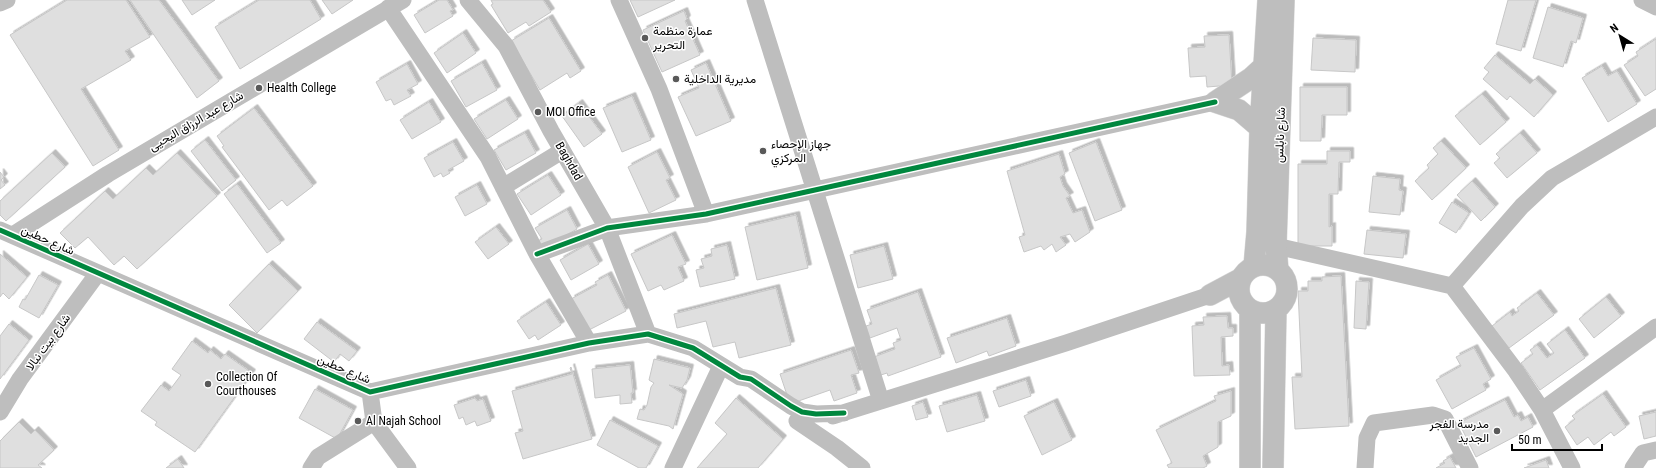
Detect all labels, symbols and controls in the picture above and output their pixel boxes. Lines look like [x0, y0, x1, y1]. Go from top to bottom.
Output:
north arrow [1600, 16, 1640, 56]
text: N [1608, 21, 1621, 36]
place label: عمارة منظمة التحرير [652, 24, 712, 53]
marker: عمارة منظمة التحرير [640, 33, 650, 43]
place label: مديرية الداخلية [684, 72, 756, 87]
marker: مديرية الداخلية [671, 74, 681, 84]
place label: Health College [267, 81, 337, 95]
marker: Health College [254, 83, 264, 93]
street label: شارع عبد الرزاق اليحيى [146, 88, 247, 156]
place label: MOI Office [546, 105, 596, 119]
marker: MOI Office [533, 107, 543, 117]
street label: شارع نابلس [1272, 107, 1290, 163]
place label: جهاز الإحصاء المركزي [771, 137, 831, 168]
street label: Baghdad [553, 139, 586, 183]
marker: جهاز الإحصاء المركزي [758, 146, 768, 156]
street label: شارع حطين [19, 222, 77, 260]
street label: شارع بيت نبالا [23, 311, 75, 374]
street label: شارع حطين [315, 352, 373, 388]
place label: Collection Of Courthouses [216, 370, 278, 398]
marker: Collection Of Courthouses [203, 379, 213, 389]
place label: Al Najah School [366, 414, 441, 428]
marker: Al Najah School [353, 416, 363, 426]
place label: مدرسة الفجر الجديد [1429, 417, 1489, 445]
marker: مدرسة الفجر الجديد [1492, 426, 1502, 436]
scale bar [1512, 426, 1602, 452]
text: 50 m [1518, 433, 1542, 447]

